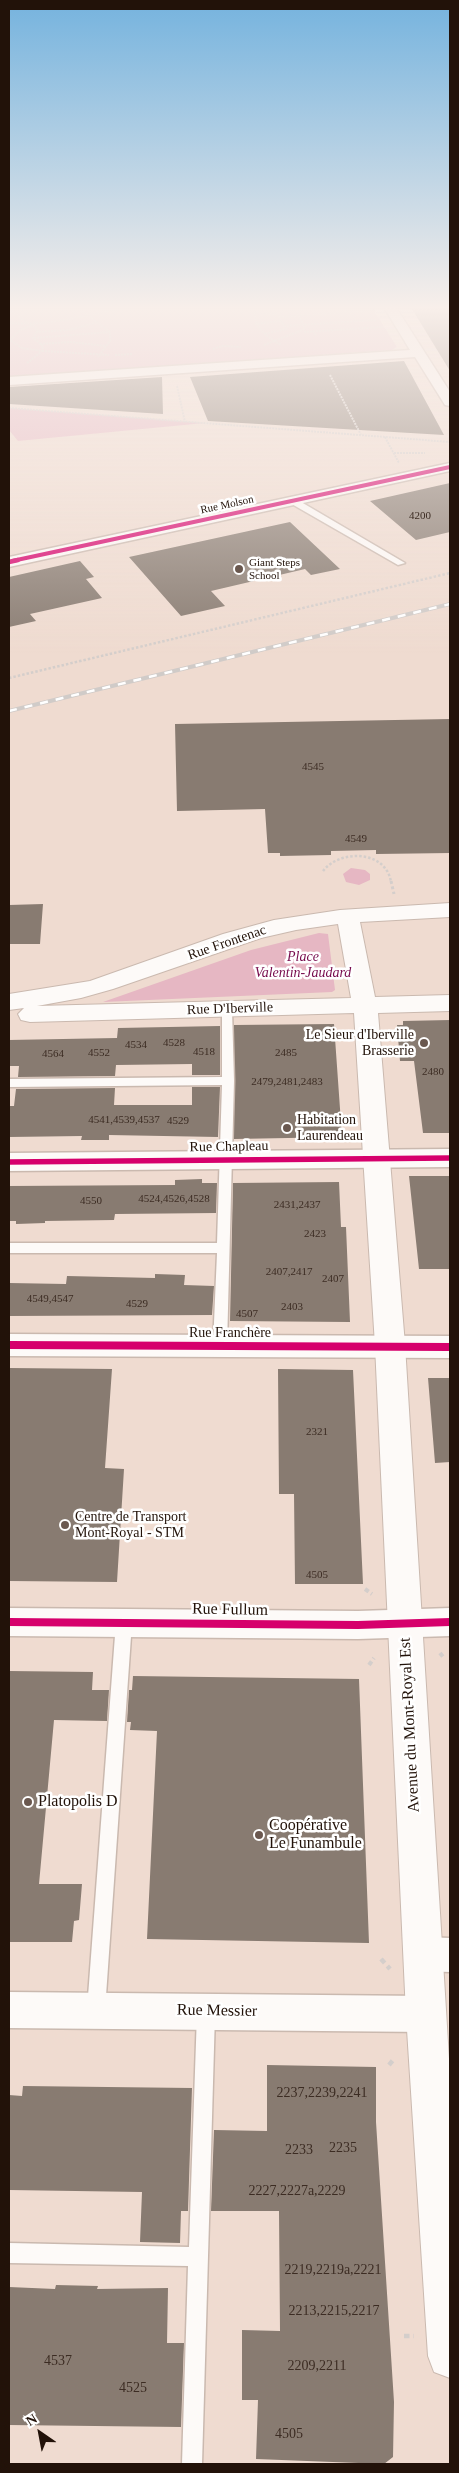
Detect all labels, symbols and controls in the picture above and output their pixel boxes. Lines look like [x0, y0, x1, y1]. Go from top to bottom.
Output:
street label: Rue Molson [199, 493, 255, 517]
house number: 4200 [409, 509, 431, 523]
place label: Giant Steps School [249, 556, 300, 582]
marker: Giant Steps School [233, 563, 245, 575]
house number: 4545 [302, 760, 324, 774]
house number: 4549 [345, 832, 367, 846]
street label: Rue Frontenac [185, 922, 269, 964]
park label: Place Valentin-Jaudard [255, 949, 351, 982]
street label: Rue D'Iberville [187, 999, 273, 1019]
place label: Le Sieur d'Iberville Brasserie [306, 1027, 414, 1060]
house number: 4528 [163, 1036, 185, 1050]
marker: Le Sieur d'Iberville Brasserie [418, 1037, 430, 1049]
house number: 4534 [125, 1038, 147, 1052]
house number: 4518 [193, 1045, 215, 1059]
house number: 4552 [88, 1046, 110, 1060]
house number: 2485 [275, 1046, 297, 1060]
house number: 4564 [42, 1047, 64, 1061]
house number: 2480 [422, 1065, 444, 1079]
house number: 2479,2481,2483 [251, 1075, 323, 1089]
place label: Habitation Laurendeau [297, 1112, 363, 1144]
house number: 4541,4539,4537 [88, 1113, 160, 1127]
house number: 4529 [167, 1114, 189, 1128]
marker: Habitation Laurendeau [281, 1122, 293, 1134]
street label: Rue Chapleau [189, 1138, 269, 1156]
house number: 4524,4526,4528 [138, 1192, 210, 1206]
house number: 4550 [80, 1194, 102, 1208]
house number: 2431,2437 [274, 1198, 320, 1212]
house number: 2423 [304, 1227, 326, 1241]
house number: 2407,2417 [266, 1265, 312, 1279]
house number: 2407 [322, 1272, 344, 1286]
house number: 4549,4547 [27, 1292, 73, 1306]
house number: 4529 [126, 1297, 148, 1311]
house number: 2403 [281, 1300, 303, 1314]
house number: 4507 [236, 1307, 258, 1321]
street label: Rue Franchère [189, 1325, 271, 1341]
house number: 2321 [306, 1425, 328, 1439]
place label: Centre de Transport Mont-Royal - STM [75, 1509, 186, 1541]
marker: Centre de Transport Mont-Royal - STM [59, 1519, 71, 1531]
house number: 4505 [306, 1568, 328, 1582]
street label: Rue Fullum [192, 1600, 268, 1620]
street label: Avenue du Mont-Royal Est [396, 1637, 424, 1813]
place label: Platopolis D [38, 1792, 118, 1812]
marker: Platopolis D [22, 1796, 34, 1808]
place label: Coopérative Le Funambule [269, 1816, 362, 1854]
marker: Coopérative Le Funambule [253, 1829, 265, 1841]
street label: Rue Messier [177, 2001, 257, 2021]
house number: 2237,2239,2241 [276, 2085, 368, 2101]
house number: 2235 [329, 2140, 357, 2156]
house number: 2233 [285, 2142, 313, 2158]
house number: 2227,2227a,2229 [248, 2183, 346, 2199]
house number: 2219,2219a,2221 [284, 2262, 382, 2278]
house number: 2213,2215,2217 [288, 2303, 379, 2319]
house number: 4537 [44, 2353, 72, 2369]
house number: 2209,2211 [288, 2358, 346, 2374]
house number: 4525 [119, 2380, 147, 2396]
north arrow [15, 2408, 65, 2458]
text: N [23, 2411, 40, 2429]
house number: 4505 [275, 2426, 303, 2442]

